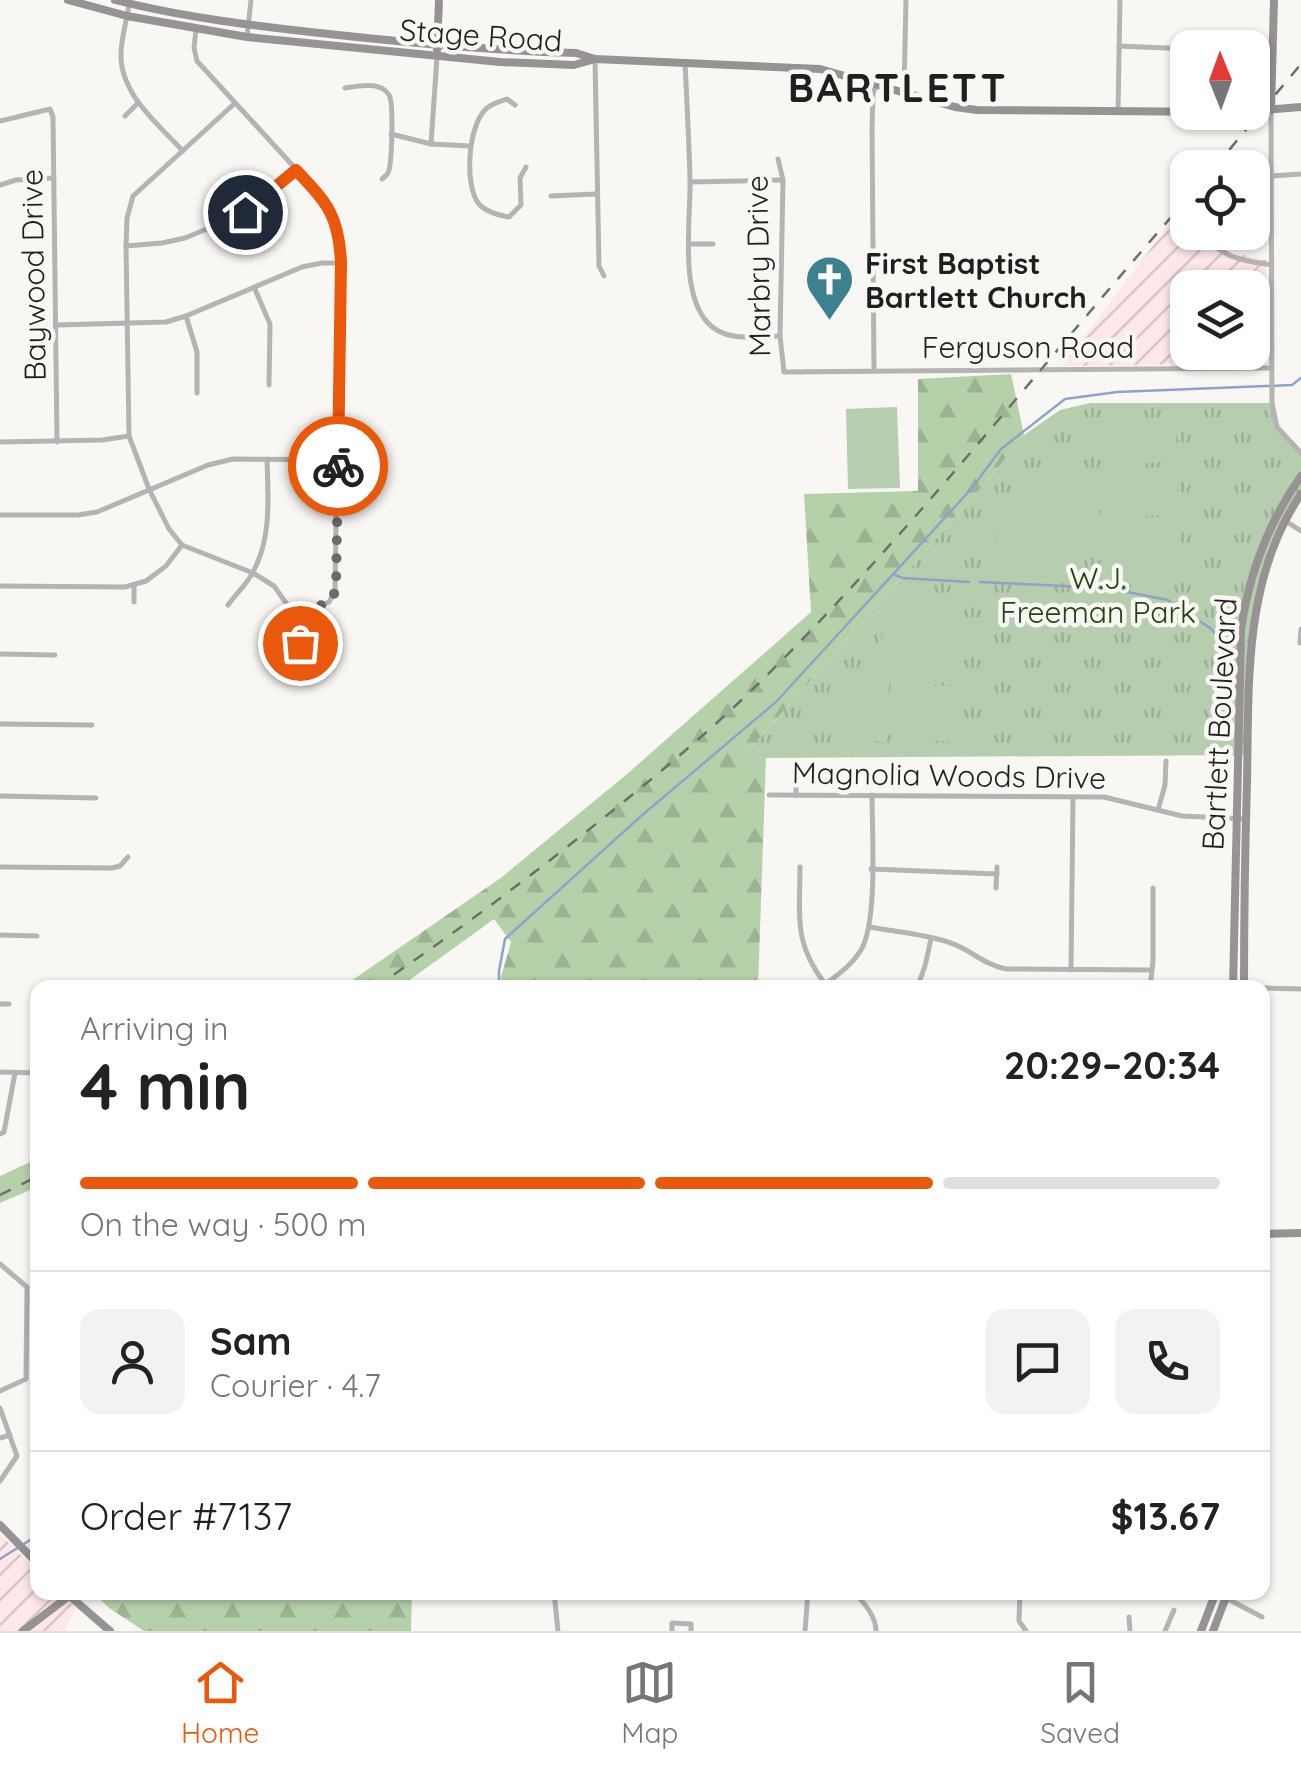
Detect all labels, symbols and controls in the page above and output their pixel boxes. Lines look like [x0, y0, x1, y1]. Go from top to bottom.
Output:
street label: Stage Road [398, 10, 564, 60]
north arrow [1170, 30, 1270, 130]
map controls [1170, 30, 1270, 370]
district label: BARTLETT [788, 62, 1008, 112]
button: locate [1170, 150, 1270, 250]
street label: Baywood Drive [12, 169, 54, 381]
pin [203, 170, 288, 255]
street label: Marbry Drive [737, 175, 779, 357]
icon: home [218, 185, 273, 240]
place label: First Baptist Bartlett Church [865, 244, 1087, 316]
church icon: First Baptist Bartlett Church [804, 254, 856, 322]
button: layers [1170, 270, 1270, 370]
street label: Ferguson Road [922, 328, 1134, 366]
courier [288, 416, 388, 516]
icon: bike [311, 439, 366, 494]
park label: W.J. Freeman Park [1000, 559, 1196, 631]
street label: Bartlett Boulevard [1193, 597, 1245, 851]
pin [258, 601, 343, 686]
icon: bag [273, 616, 328, 671]
street label: Magnolia Woods Drive [792, 753, 1106, 797]
text: Arriving in [80, 1008, 229, 1048]
text: 20:29–20:34 [1004, 1041, 1220, 1089]
text: 4 min [80, 1045, 250, 1126]
text: On the way · 500 m [80, 1204, 367, 1244]
button: person [80, 1309, 185, 1414]
button: chat [985, 1309, 1090, 1414]
button: phone [1115, 1309, 1220, 1414]
text: Sam [210, 1317, 292, 1365]
text: Courier · 4.7 [210, 1365, 381, 1405]
text: Order #7137 [80, 1492, 292, 1540]
text: $13.67 [1111, 1492, 1220, 1540]
tab: Home [181, 1655, 259, 1750]
tab: Map [621, 1655, 678, 1750]
tab: Saved [1040, 1655, 1120, 1750]

